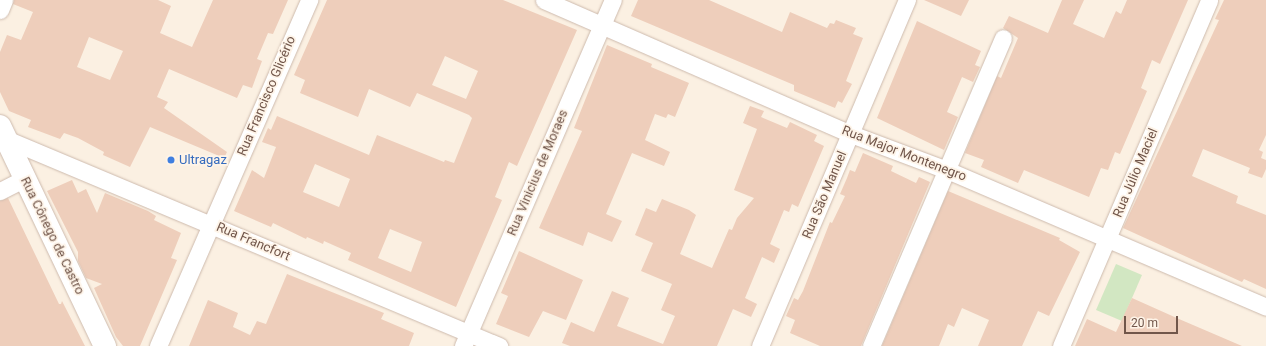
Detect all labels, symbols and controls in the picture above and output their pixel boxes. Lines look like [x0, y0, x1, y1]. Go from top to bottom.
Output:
street label: Rua Francisco Glicério [235, 34, 299, 158]
street label: Rua Vinicius de Moraes [504, 108, 572, 238]
street label: Rua Major Montenegro [839, 123, 969, 185]
street label: Rua Júlio Maciel [1110, 126, 1162, 220]
street label: Rua São Manuel [800, 149, 850, 241]
place label: Ultragaz [179, 152, 227, 168]
marker: Ultragaz [166, 155, 176, 165]
street label: Rua Cônego de Castro [17, 175, 87, 297]
street label: Rua Francfort [214, 219, 292, 265]
scale bar [1126, 308, 1180, 334]
text: 20 m [1131, 316, 1158, 330]

